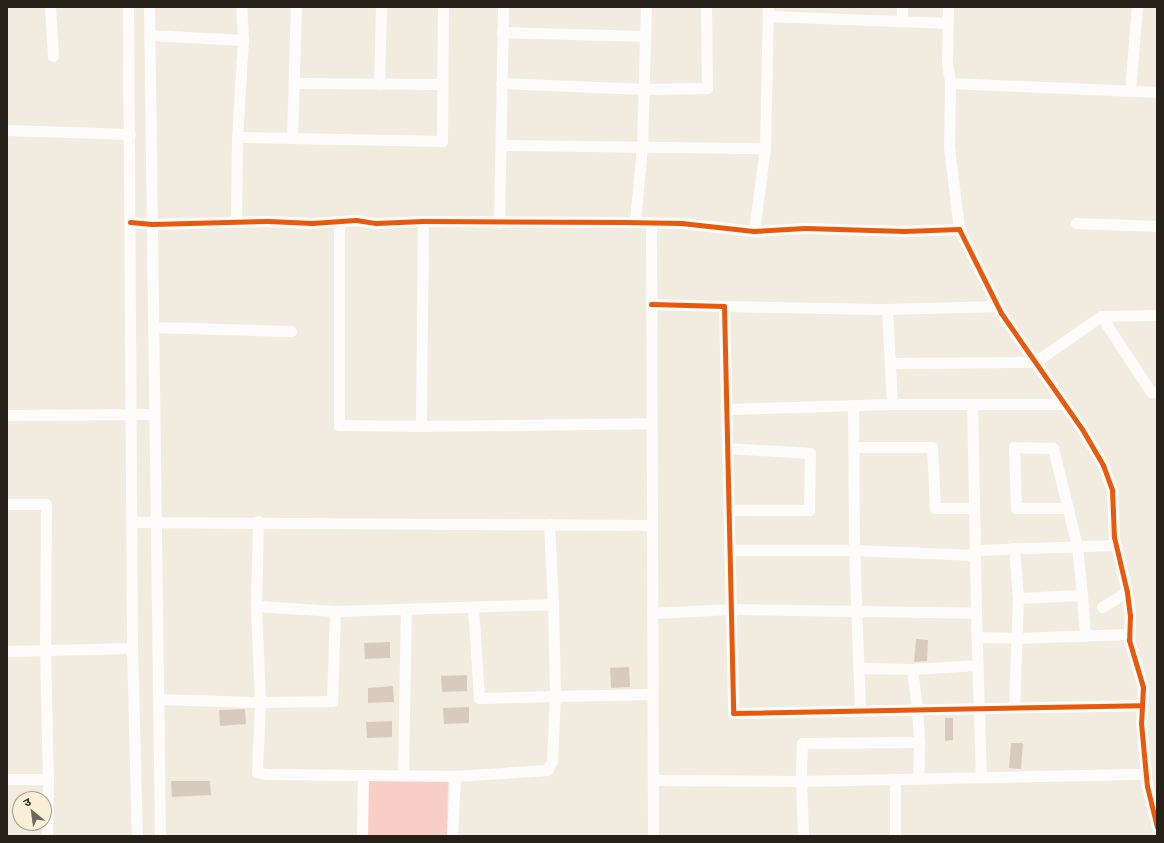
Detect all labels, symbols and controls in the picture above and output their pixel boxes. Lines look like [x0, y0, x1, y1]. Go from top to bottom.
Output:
north arrow [12, 791, 52, 831]
text: उ [20, 793, 33, 810]

